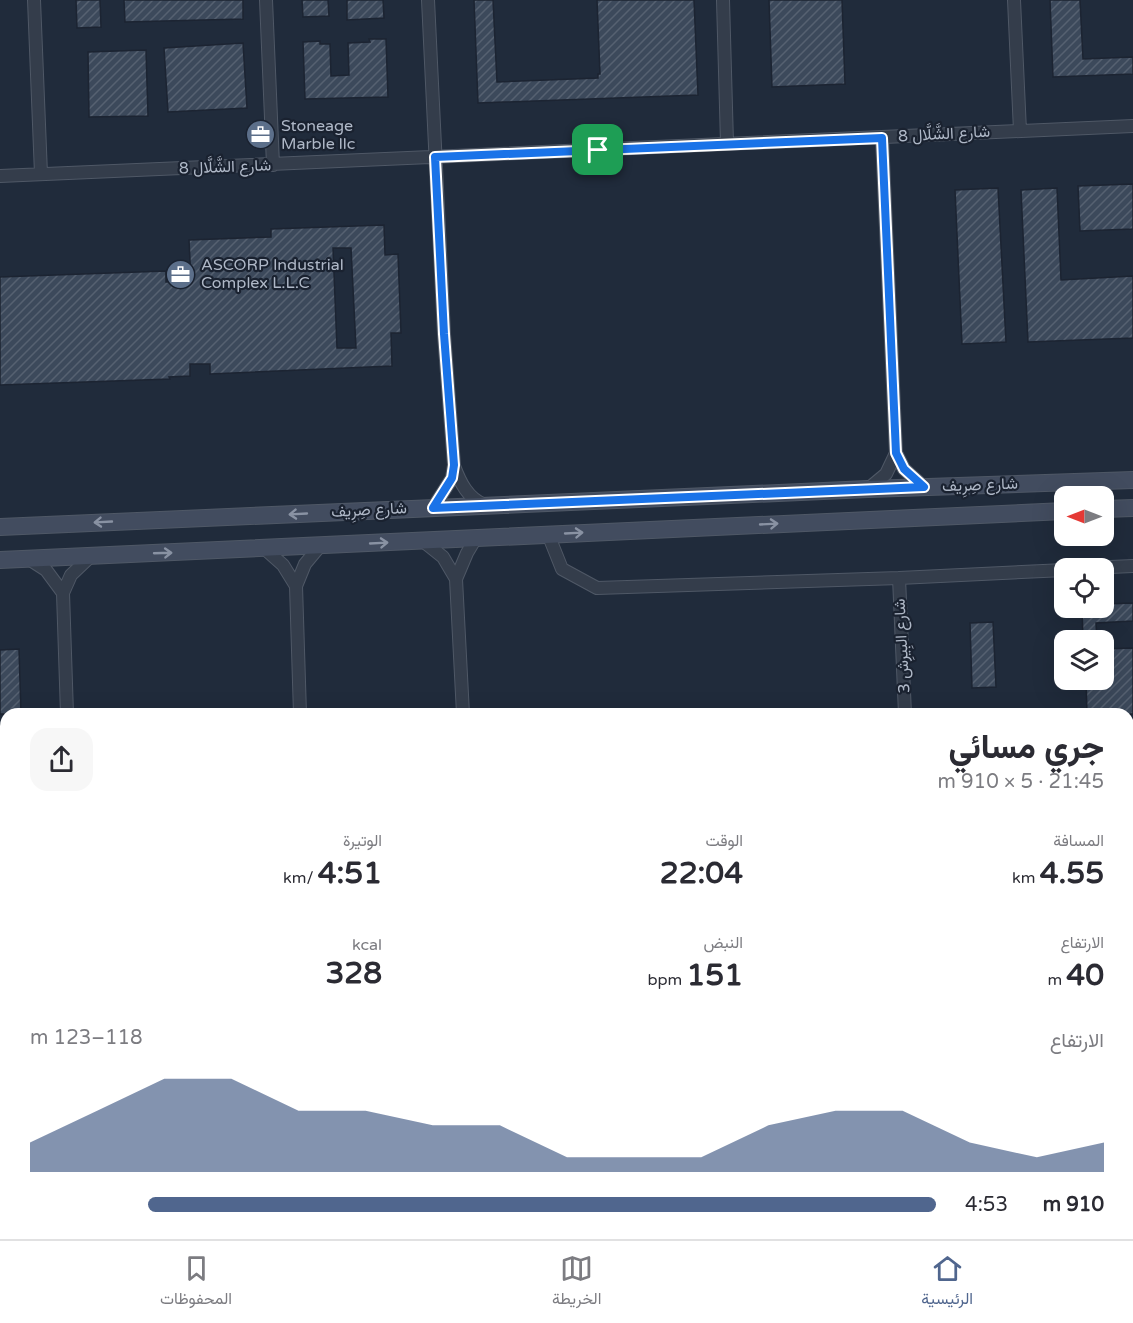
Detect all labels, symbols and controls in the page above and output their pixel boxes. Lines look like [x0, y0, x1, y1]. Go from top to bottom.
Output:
place label: Stoneage Marble llc [281, 116, 355, 154]
office icon: Stoneage Marble llc [244, 119, 276, 151]
street label: شارع الشَّلَّال 8 [897, 119, 991, 147]
pin [572, 124, 623, 175]
icon: arrive [581, 133, 614, 166]
street label: شارع الشَّلَّال 8 [178, 153, 271, 180]
place label: ASCORP Industrial Complex L.L.C [201, 255, 344, 293]
office icon: ASCORP Industrial Complex L.L.C [164, 258, 196, 290]
street label: شارع صِرِيف [942, 474, 1018, 498]
north arrow [1054, 486, 1114, 546]
map controls [1054, 486, 1114, 690]
street label: شارع صِرِيف [331, 498, 407, 524]
one-way arrow [289, 508, 309, 519]
one-way arrow [94, 517, 114, 528]
one-way arrow [758, 519, 778, 530]
one-way arrow [563, 528, 583, 539]
one-way arrow [369, 537, 389, 548]
one-way arrow [153, 547, 173, 558]
button: locate [1054, 558, 1114, 618]
street label: شارع البِيرِش 3 [890, 598, 916, 694]
button: layers [1054, 630, 1114, 690]
button: share [30, 728, 93, 791]
text: جري مسائي [948, 728, 1104, 767]
text: 21:45 · 5 × 910 m [937, 770, 1104, 794]
text: الوتيرة [343, 831, 382, 851]
text: الوقت [705, 831, 743, 851]
text: المسافة [1053, 831, 1104, 851]
text: 4:51 [318, 855, 382, 892]
text: 22:04 [660, 855, 743, 892]
text: 4.55 [1040, 855, 1104, 892]
text: /km [283, 868, 318, 888]
text: km [1012, 868, 1040, 888]
text: النبض [703, 933, 743, 953]
text: الارتفاع [1061, 933, 1104, 953]
text: kcal [352, 935, 382, 955]
text: 328 [325, 955, 382, 992]
text: 151 [686, 957, 743, 994]
text: 40 [1066, 957, 1104, 994]
text: bpm [647, 970, 686, 990]
text: m [1047, 970, 1066, 990]
text: 118–123 m [30, 1026, 143, 1050]
text: الارتفاع [1050, 1029, 1104, 1053]
text: 4:53 [965, 1193, 1008, 1217]
text: 910 m [1043, 1193, 1104, 1217]
tab: المحفوظات [160, 1252, 232, 1313]
tab: الخريطة [552, 1252, 601, 1313]
tab: الرئيسية [921, 1252, 973, 1313]

